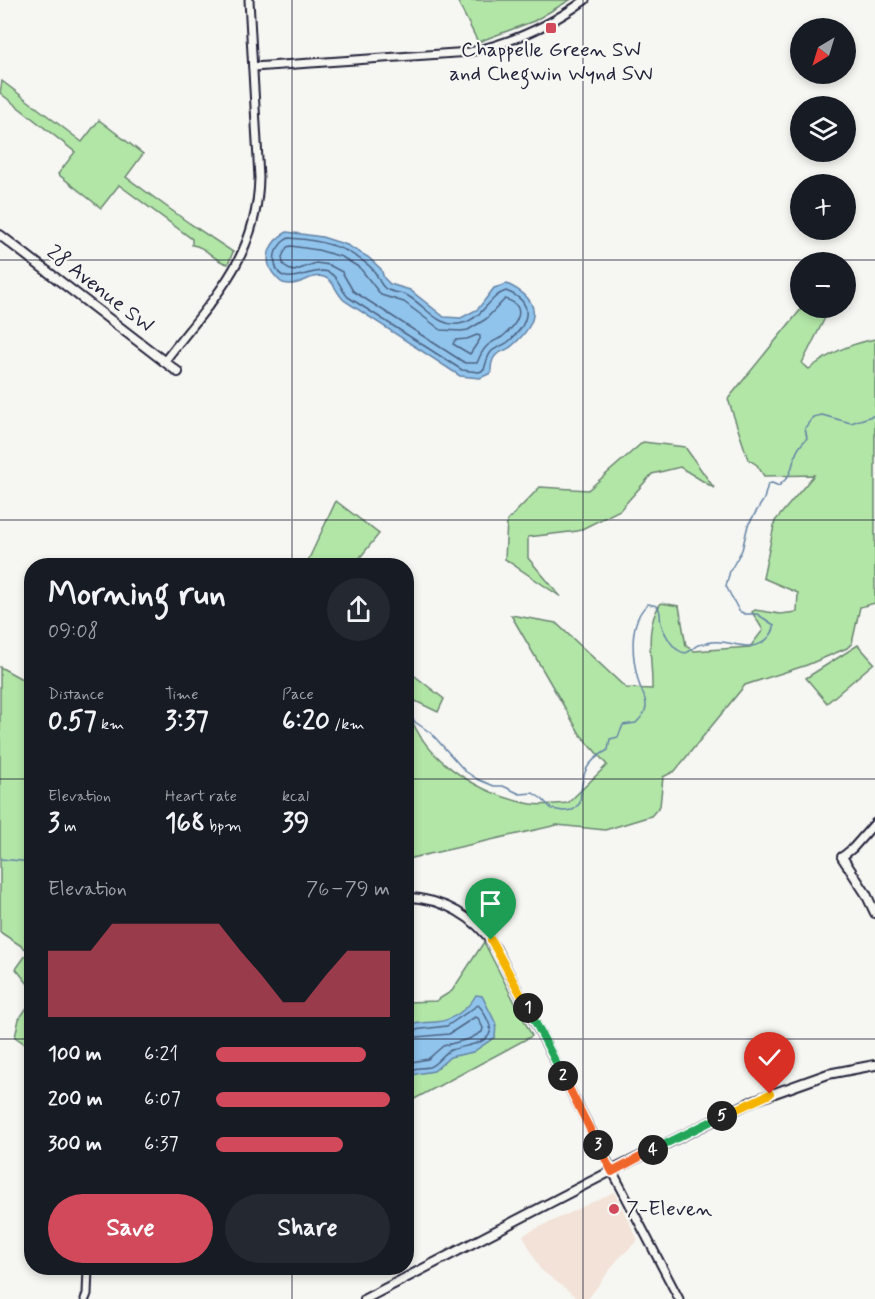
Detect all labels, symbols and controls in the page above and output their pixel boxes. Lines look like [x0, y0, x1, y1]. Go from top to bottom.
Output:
north arrow [790, 18, 856, 84]
map controls [790, 18, 856, 318]
marker: Chappelle Green SW and Chegwin Wynd SW [544, 21, 558, 35]
place label: Chappelle Green SW and Chegwin Wynd SW [449, 36, 653, 90]
button: layers [790, 96, 856, 162]
button: + [790, 174, 856, 240]
street label: 28 Avenue SW [41, 239, 159, 339]
button: − [790, 252, 856, 318]
text: Morning run [48, 573, 226, 617]
button: share [327, 578, 390, 641]
text: 09:08 [48, 618, 99, 645]
text: Distance [48, 684, 104, 705]
text: Time [165, 684, 199, 705]
text: Pace [282, 684, 314, 705]
text: 0.57 [48, 705, 97, 739]
text: 3:37 [165, 705, 209, 739]
text: 6:20 [282, 705, 330, 739]
text: km [97, 714, 124, 735]
text: /km [330, 714, 365, 735]
text: Elevation [48, 786, 111, 807]
text: Heart rate [165, 786, 237, 807]
text: kcal [282, 786, 309, 807]
text: 3 [48, 807, 60, 841]
text: 168 [165, 807, 205, 841]
text: 39 [282, 807, 309, 841]
text: m [60, 816, 77, 837]
text: bpm [205, 816, 242, 837]
text: Elevation [48, 876, 127, 903]
text: 76–79 m [306, 876, 390, 903]
pin [465, 878, 516, 940]
icon: arrive [474, 887, 507, 920]
pin: 1 [513, 993, 543, 1023]
text: 1 [524, 997, 532, 1018]
pin [744, 1032, 795, 1094]
text: 100 m [48, 1041, 102, 1068]
text: 6:21 [144, 1041, 178, 1068]
icon: check [753, 1041, 786, 1074]
pin: 2 [548, 1061, 578, 1091]
text: 2 [559, 1065, 567, 1086]
text: 200 m [48, 1086, 103, 1113]
text: 6:07 [144, 1086, 181, 1113]
pin: 5 [707, 1101, 737, 1131]
text: 5 [717, 1105, 727, 1126]
pin: 3 [583, 1130, 613, 1160]
text: 300 m [48, 1131, 102, 1158]
text: 6:37 [144, 1131, 179, 1158]
text: 3 [594, 1134, 602, 1155]
pin: 4 [638, 1135, 668, 1165]
text: 4 [648, 1139, 658, 1160]
button: Save [48, 1194, 213, 1263]
button: Share [225, 1194, 390, 1263]
place label: 7-Eleven [626, 1195, 713, 1223]
marker: 7-Eleven [607, 1202, 621, 1216]

